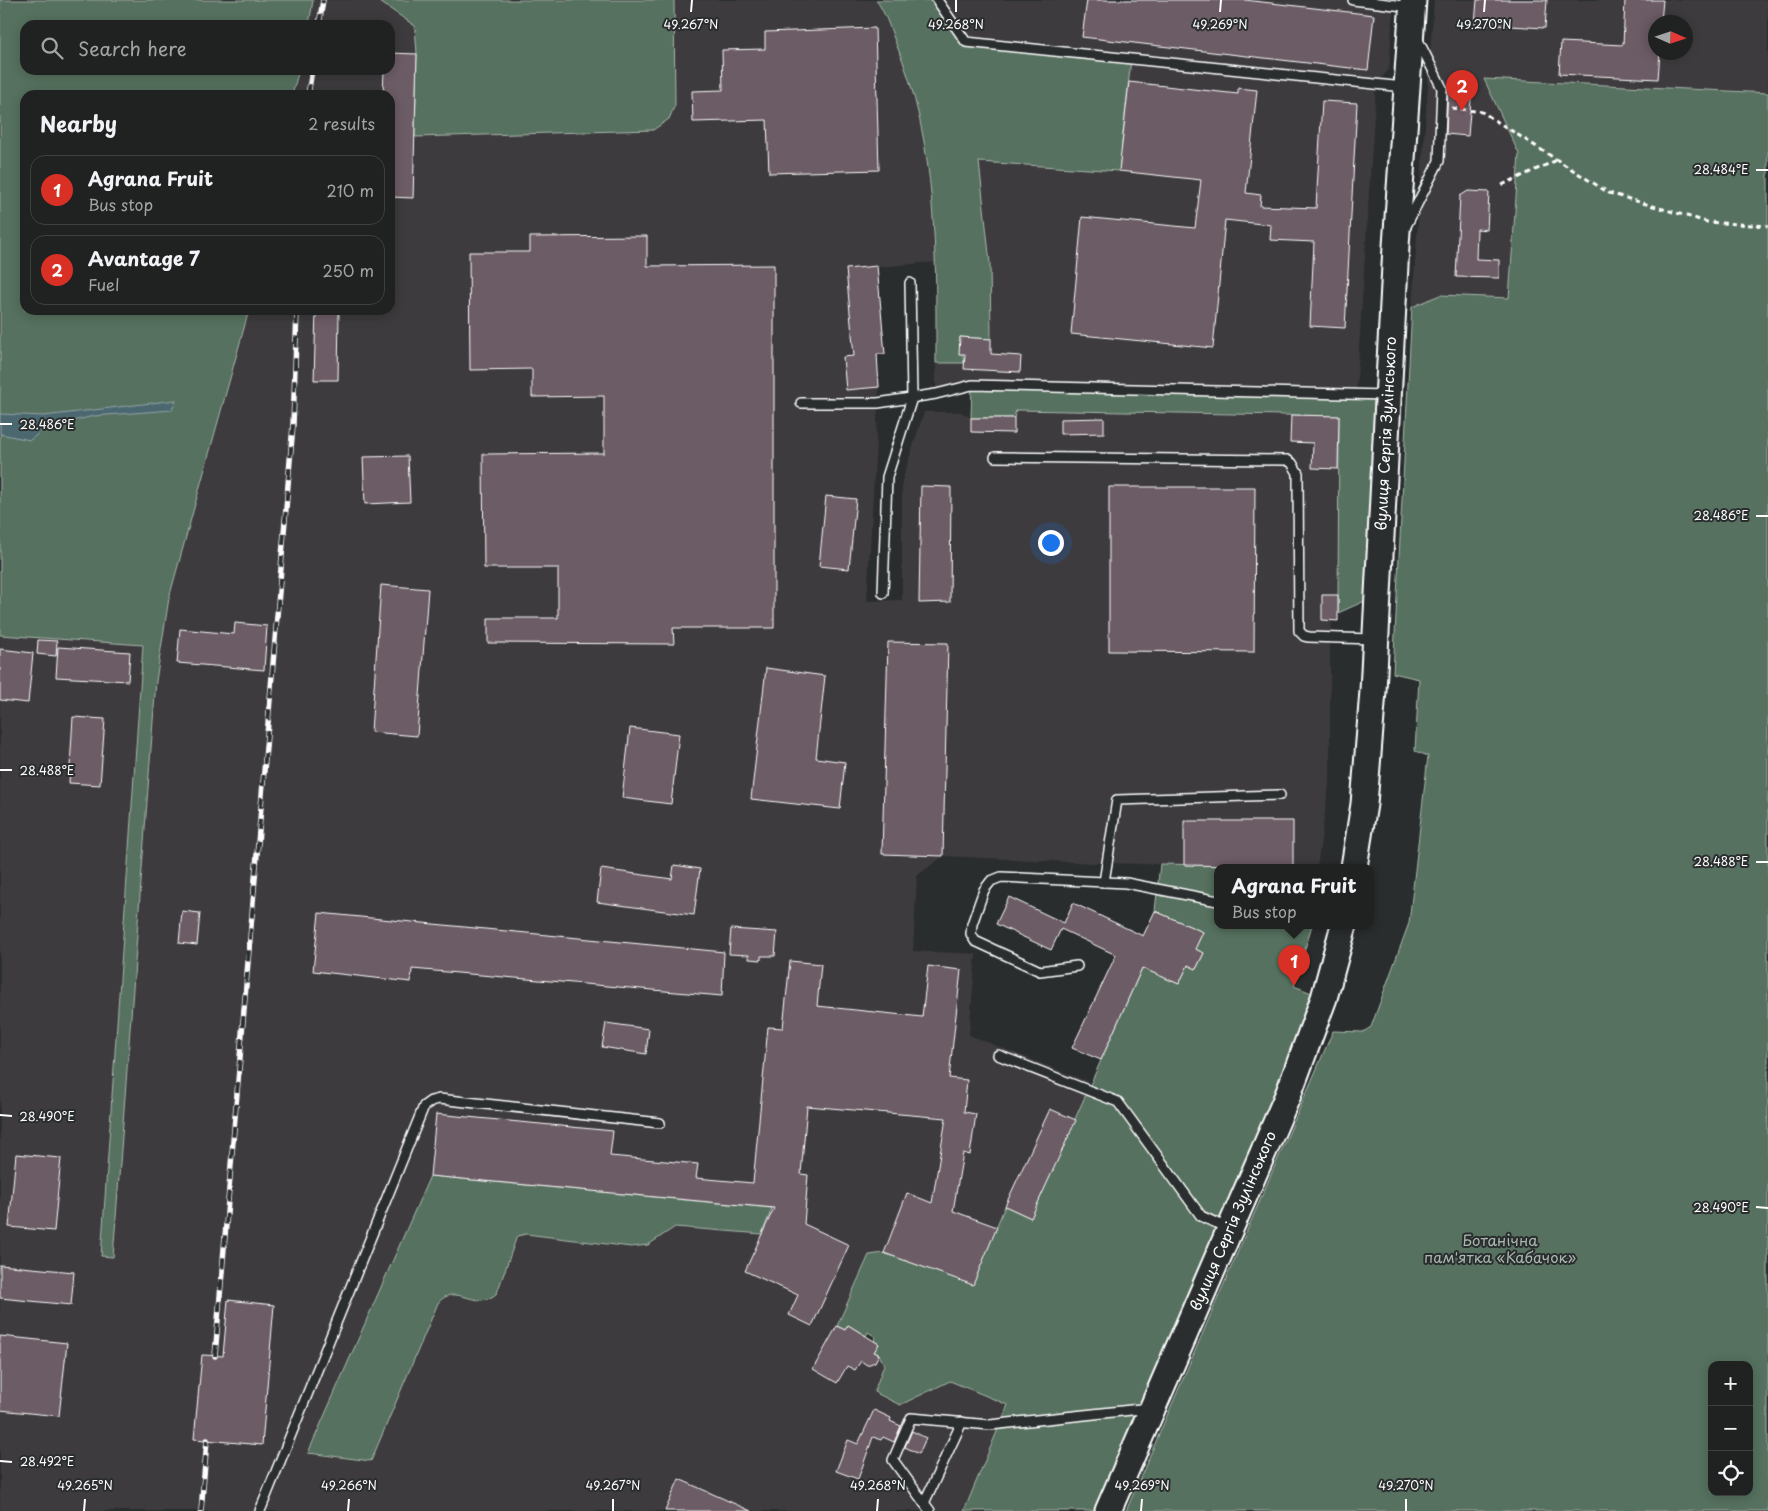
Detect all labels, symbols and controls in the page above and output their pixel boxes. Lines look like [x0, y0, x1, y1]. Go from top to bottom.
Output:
text: 49.267°N [664, 15, 718, 33]
text: 49.268°N [928, 15, 984, 33]
text: 49.269°N [1192, 15, 1248, 33]
text: 49.270°N [1456, 15, 1512, 33]
north arrow [1648, 15, 1693, 60]
search box [20, 20, 395, 75]
icon: search [38, 34, 66, 62]
text: Search here [78, 34, 187, 62]
pin: 2 [1446, 70, 1478, 111]
text: Nearby [40, 107, 117, 139]
text: 2 results [308, 111, 375, 135]
text: 28.484°E [1693, 160, 1749, 178]
text: Agrana Fruit [88, 164, 213, 192]
text: 1 [53, 178, 61, 202]
text: 210 m [326, 178, 374, 202]
text: Bus stop [88, 192, 153, 216]
text: Avantage 7 [88, 244, 200, 272]
text: 2 [51, 258, 63, 282]
text: 250 m [323, 258, 374, 282]
text: Fuel [88, 272, 119, 296]
street label: вулиця Сергія Зулінського [1368, 336, 1401, 531]
text: 28.486°E [19, 415, 75, 433]
text: 28.486°E [1693, 506, 1749, 524]
your location [1038, 530, 1064, 556]
text: 28.488°E [20, 761, 74, 779]
text: 28.488°E [1694, 852, 1748, 870]
popup [1214, 864, 1374, 929]
text: Agrana Fruit [1231, 871, 1357, 899]
text: Bus stop [1231, 899, 1297, 923]
pin: 1 [1278, 945, 1310, 986]
text: 28.490°E [19, 1107, 75, 1125]
street label: вулиця Сергія Зулінського [1183, 1127, 1281, 1314]
text: 28.490°E [1693, 1198, 1749, 1216]
park label: Ботанічна пам'ятка «Кабачок» [1424, 1228, 1576, 1268]
map controls [1708, 1361, 1753, 1496]
button: + [1708, 1361, 1753, 1406]
button: − [1708, 1406, 1753, 1451]
button: locate [1708, 1451, 1753, 1496]
text: 28.492°E [20, 1452, 74, 1470]
text: 49.265°N [57, 1476, 113, 1494]
text: 49.266°N [321, 1476, 377, 1494]
text: 49.267°N [586, 1476, 640, 1494]
text: 49.268°N [850, 1476, 906, 1494]
text: 49.269°N [1114, 1476, 1170, 1494]
text: 49.270°N [1378, 1476, 1434, 1494]

